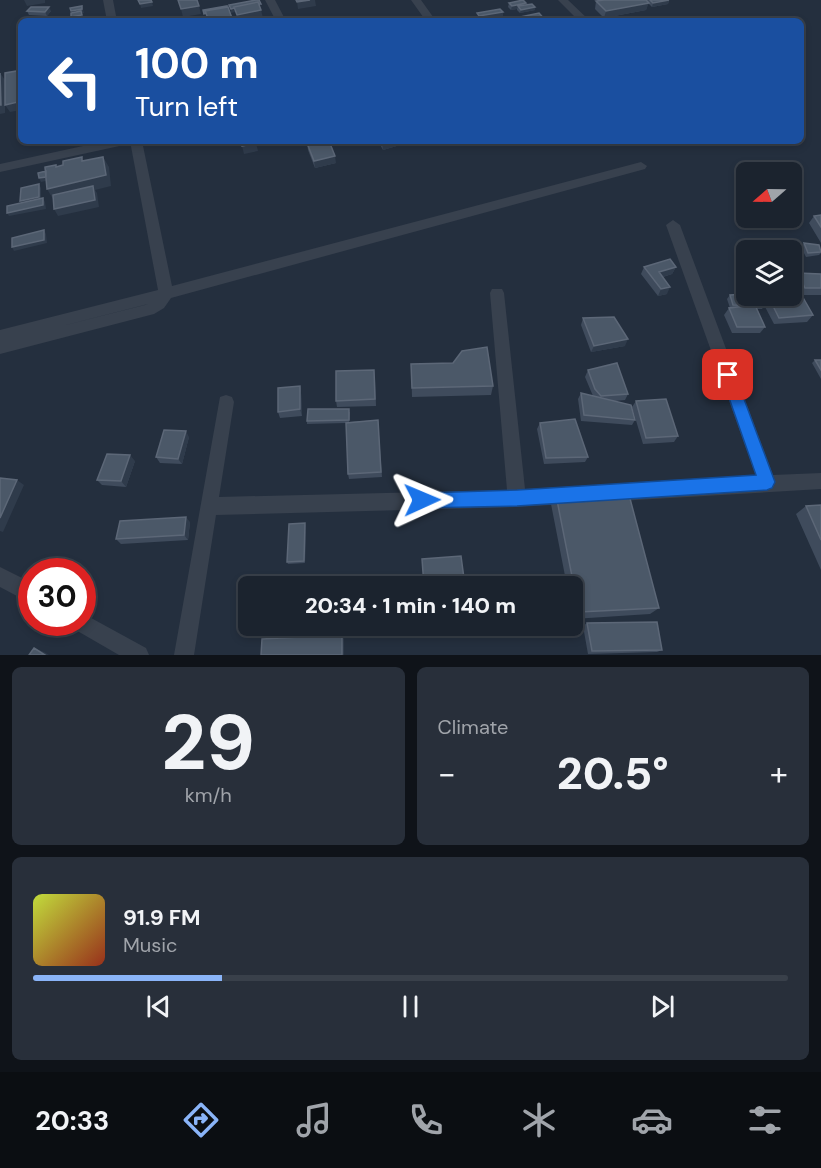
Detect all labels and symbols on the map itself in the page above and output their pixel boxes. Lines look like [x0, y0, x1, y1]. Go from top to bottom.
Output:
north arrow [736, 162, 802, 228]
pin [702, 349, 753, 400]
position arrow [390, 468, 454, 532]
speed limit sign: 30 [18, 558, 96, 636]

